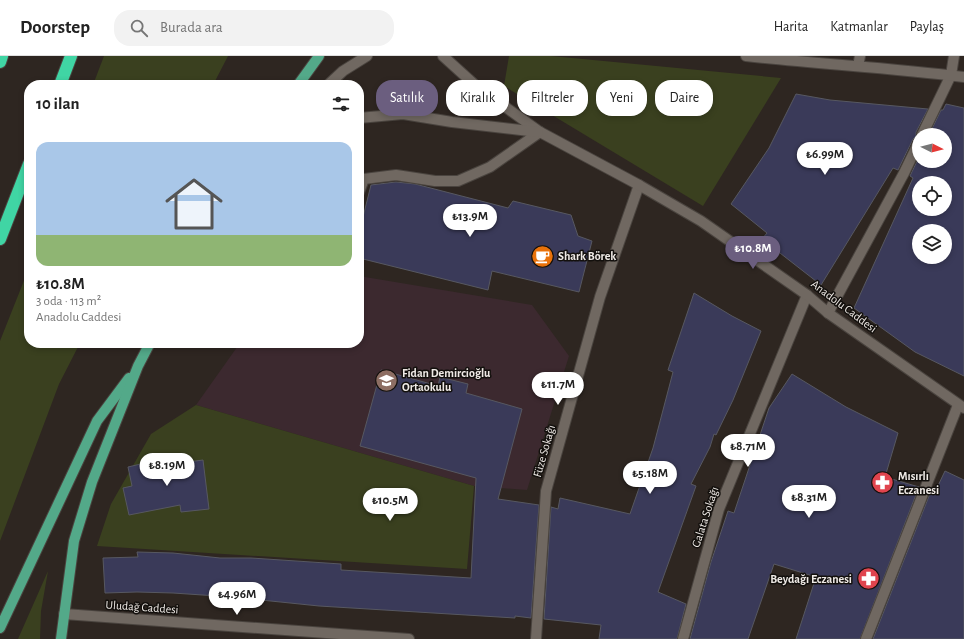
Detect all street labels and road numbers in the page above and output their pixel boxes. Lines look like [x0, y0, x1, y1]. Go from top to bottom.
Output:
street label: Anadolu Caddesi [809, 277, 879, 335]
street label: Füze Sokağı [531, 423, 557, 479]
street label: Galata Sokağı [690, 485, 720, 549]
street label: Uludağ Caddesi [105, 598, 179, 616]

